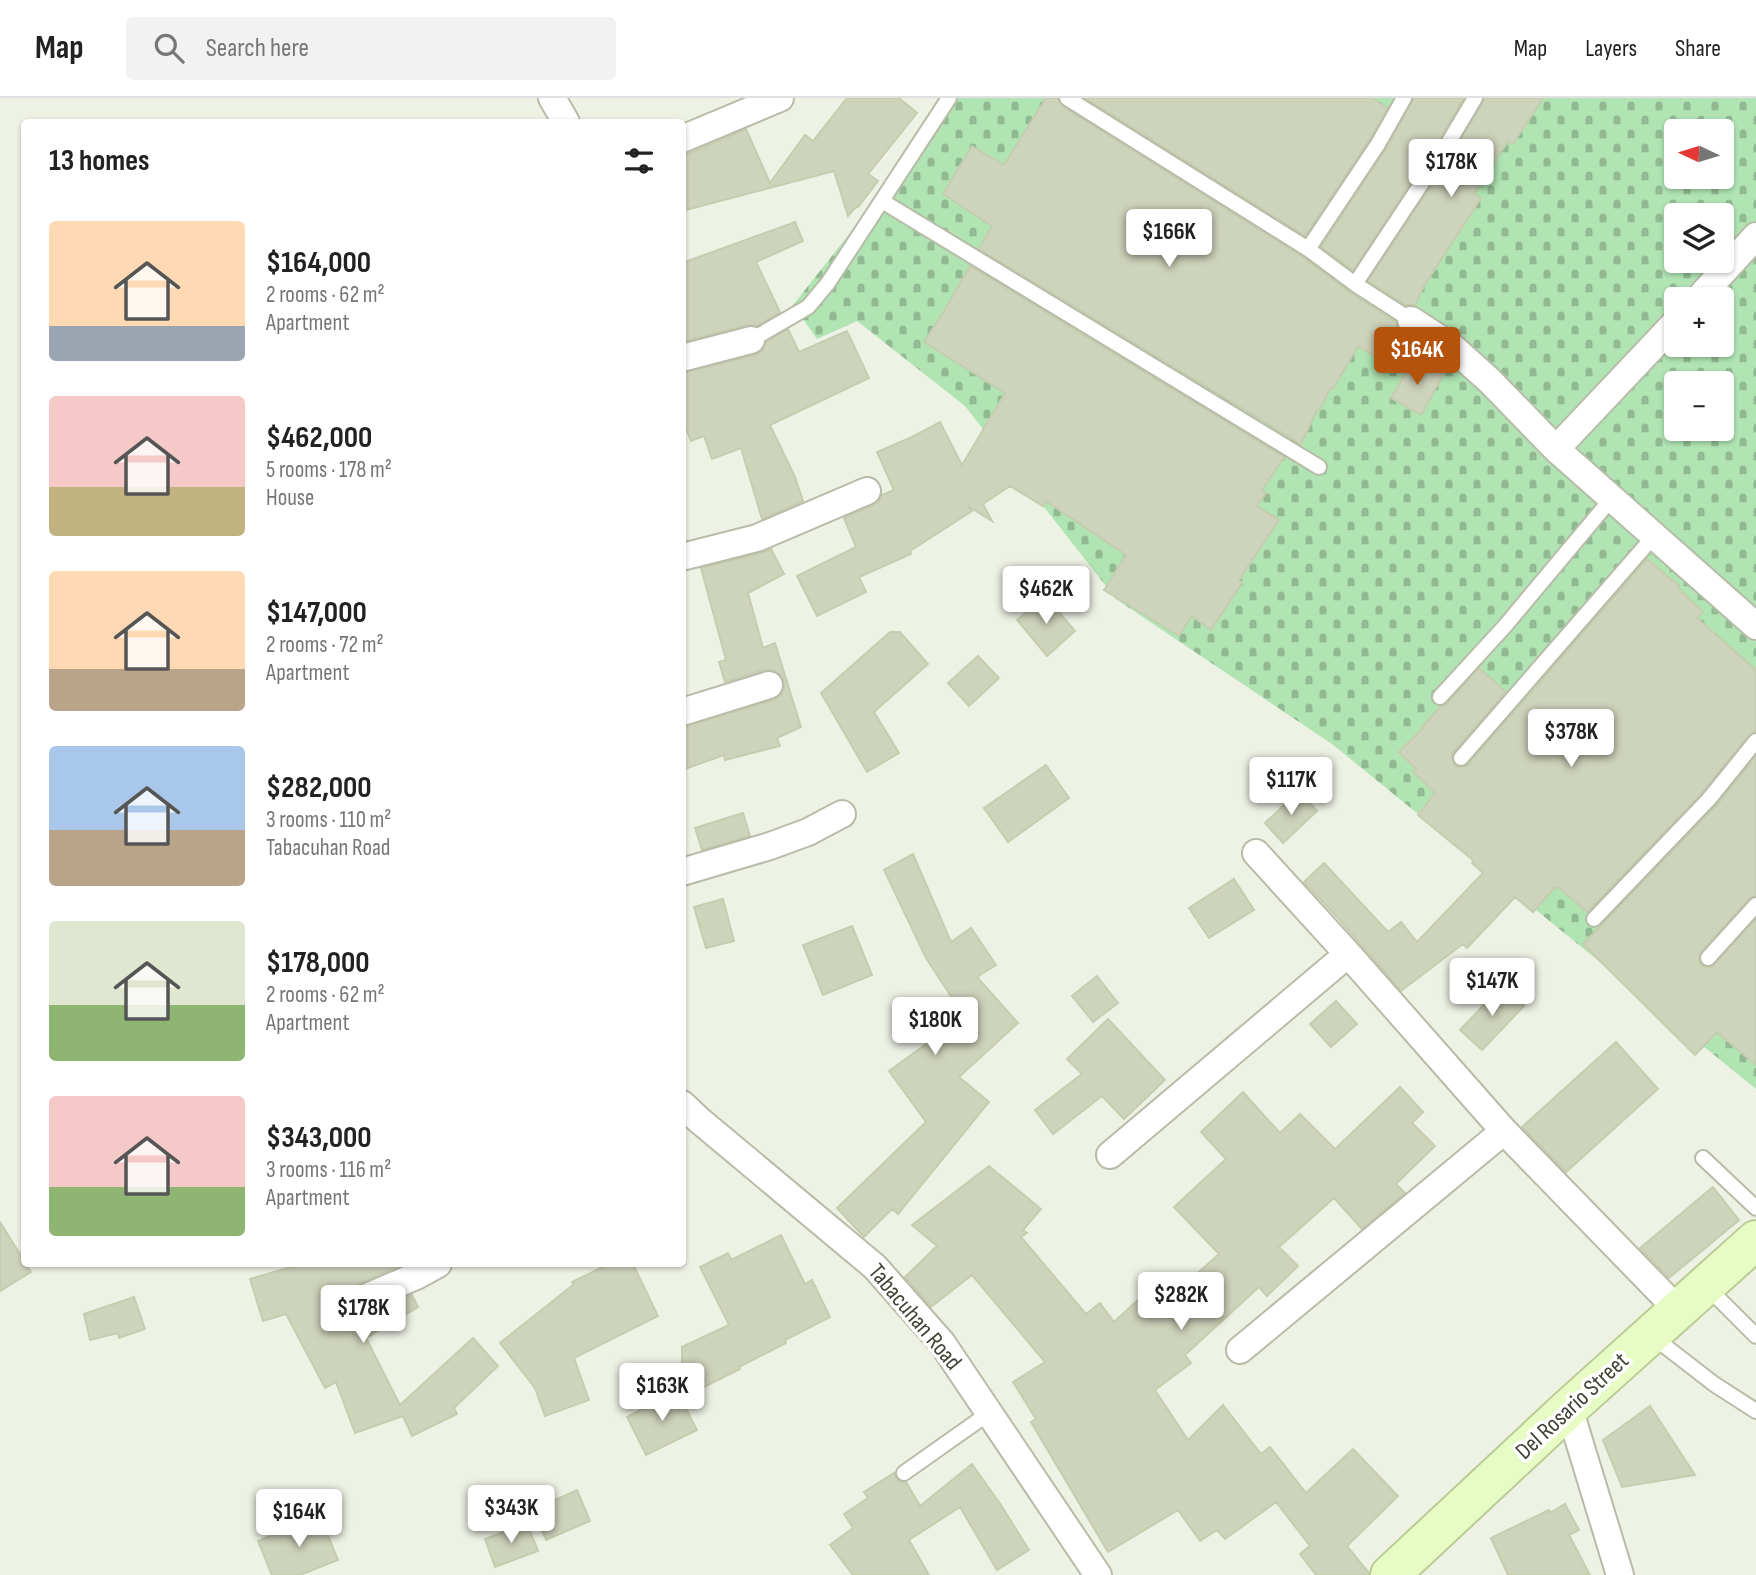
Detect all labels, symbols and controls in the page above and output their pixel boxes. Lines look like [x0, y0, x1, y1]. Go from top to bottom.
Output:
search box [126, 17, 616, 80]
text: Map [35, 28, 84, 68]
icon: search [150, 29, 188, 67]
text: Search here [206, 33, 309, 64]
text: Map [1514, 34, 1547, 63]
text: Layers [1585, 34, 1637, 63]
text: Share [1675, 34, 1721, 63]
north arrow [1664, 119, 1734, 189]
map controls [1664, 119, 1734, 441]
pin: $178K [1402, 140, 1500, 199]
icon: filters [620, 142, 658, 180]
text: 13 homes [49, 143, 150, 179]
text: $178K [1425, 148, 1477, 176]
button: layers [1664, 203, 1734, 273]
pin: $166K [1120, 209, 1218, 269]
text: $166K [1142, 218, 1196, 246]
text: $164,000 [266, 245, 371, 281]
icon: home [105, 249, 189, 333]
text: 2 rooms · 62 m² [266, 281, 385, 309]
button: + [1664, 287, 1734, 357]
text: Apartment [266, 309, 350, 337]
pin: $164K [1368, 328, 1466, 387]
text: $164K [1390, 336, 1444, 364]
button: − [1664, 371, 1734, 441]
text: $462,000 [266, 420, 372, 456]
icon: home [105, 424, 189, 508]
text: 5 rooms · 178 m² [266, 456, 392, 484]
text: House [266, 484, 314, 512]
pin: $462K [997, 566, 1095, 626]
text: $462K [1019, 575, 1073, 603]
text: $147,000 [266, 595, 367, 631]
icon: home [105, 599, 189, 683]
text: 2 rooms · 72 m² [266, 631, 384, 659]
text: Apartment [266, 659, 350, 687]
pin: $378K [1522, 710, 1620, 769]
text: $378K [1544, 718, 1598, 746]
pin: $117K [1242, 758, 1340, 817]
text: $117K [1265, 766, 1317, 794]
text: $282,000 [266, 770, 372, 806]
icon: home [105, 774, 189, 858]
text: 3 rooms · 110 m² [266, 806, 391, 834]
text: Tabacuhan Road [266, 834, 390, 862]
text: $178,000 [266, 945, 370, 981]
icon: home [105, 949, 189, 1033]
pin: $147K [1443, 958, 1541, 1018]
text: $147K [1466, 967, 1518, 995]
text: 2 rooms · 62 m² [266, 981, 385, 1009]
pin: $180K [886, 998, 984, 1057]
text: $180K [908, 1006, 962, 1034]
text: Apartment [266, 1009, 350, 1037]
text: $343,000 [266, 1120, 372, 1156]
icon: home [105, 1124, 189, 1208]
text: 3 rooms · 116 m² [266, 1156, 391, 1184]
text: Apartment [266, 1184, 350, 1212]
street label: Tabacuhan Road [862, 1258, 968, 1376]
pin: $282K [1132, 1272, 1230, 1332]
text: $282K [1154, 1281, 1208, 1309]
pin: $178K [314, 1286, 412, 1345]
text: $178K [337, 1294, 389, 1322]
street label: Del Rosario Street [1509, 1346, 1635, 1466]
pin: $163K [613, 1364, 711, 1423]
text: $163K [635, 1372, 689, 1400]
pin: $343K [462, 1486, 560, 1545]
pin: $164K [250, 1490, 348, 1549]
text: $343K [484, 1494, 538, 1522]
text: $164K [272, 1498, 326, 1526]

